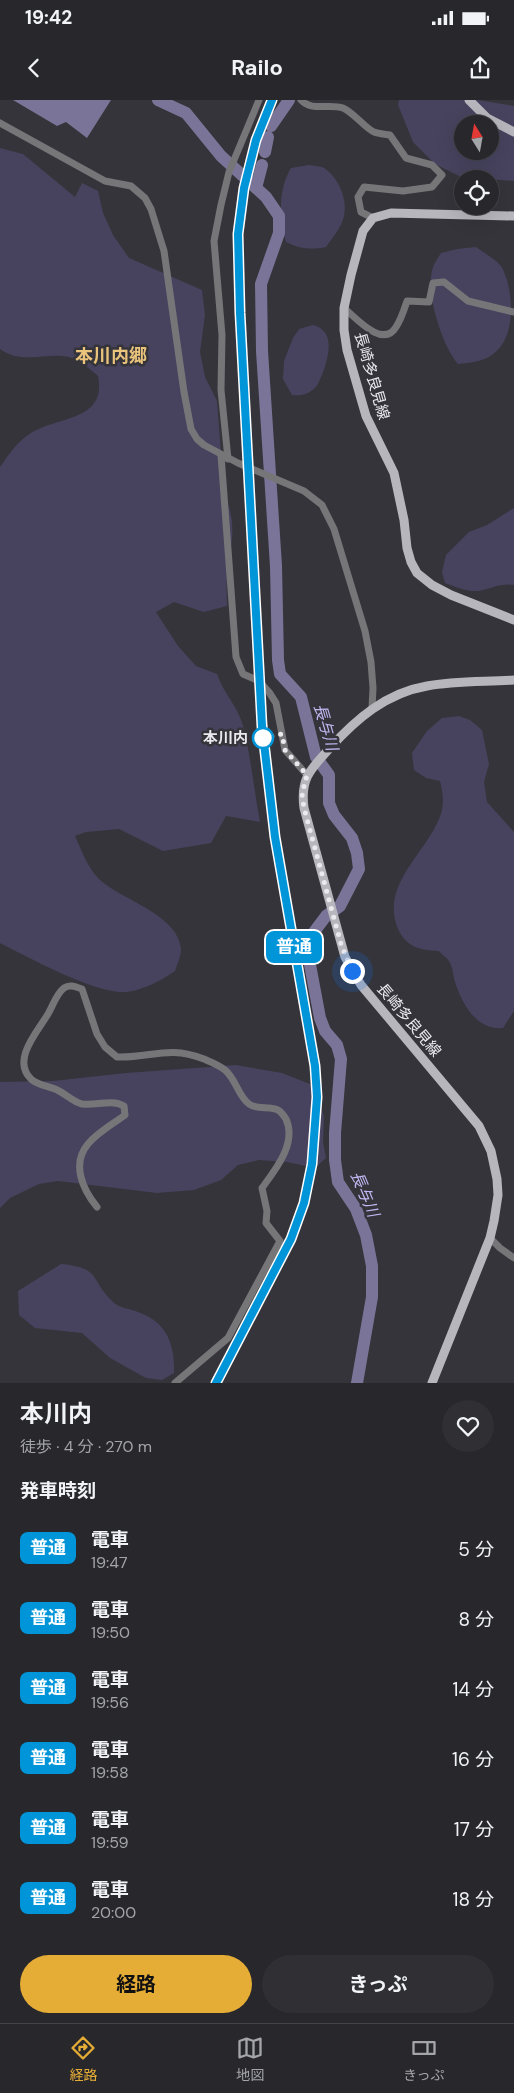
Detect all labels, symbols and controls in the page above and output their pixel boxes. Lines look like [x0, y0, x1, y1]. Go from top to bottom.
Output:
text: 19:42 [25, 5, 72, 30]
text: Railo [231, 53, 283, 82]
icon: back [20, 54, 48, 82]
icon: share [466, 54, 494, 82]
north arrow [454, 115, 499, 160]
map controls [454, 115, 499, 215]
button: locate [454, 170, 499, 215]
street label: 長崎多良見線 [350, 330, 394, 422]
district label: 本川内郷 [75, 344, 147, 368]
water label: 長与川 [309, 701, 343, 755]
marker: 本川内 [252, 727, 274, 749]
place label: 本川内 [203, 728, 248, 748]
line badge: 普通 [272, 931, 316, 963]
text: 普通 [276, 935, 312, 959]
your location [340, 959, 365, 984]
street label: 長崎多良見線 [372, 979, 446, 1061]
water label: 長与川 [346, 1168, 385, 1222]
text: 本川内 [20, 1398, 92, 1429]
button: heart [442, 1400, 494, 1452]
text: 徒歩 · 4 分 · 270 m [20, 1436, 152, 1457]
text: 発車時刻 [20, 1478, 96, 1503]
text: 電車 [91, 1527, 129, 1552]
text: 普通 [30, 1536, 66, 1560]
text: 5 分 [458, 1537, 494, 1562]
text: 19:47 [91, 1552, 128, 1573]
text: 電車 [91, 1597, 129, 1622]
text: 普通 [30, 1606, 66, 1630]
text: 8 分 [458, 1607, 494, 1632]
text: 19:50 [91, 1622, 130, 1643]
text: 電車 [91, 1667, 129, 1692]
text: 普通 [30, 1676, 66, 1700]
text: 14 分 [452, 1677, 494, 1702]
text: 19:56 [91, 1692, 129, 1713]
text: 電車 [91, 1737, 129, 1762]
text: 普通 [30, 1746, 66, 1770]
text: 16 分 [452, 1747, 494, 1772]
text: 19:58 [91, 1762, 129, 1783]
text: 電車 [91, 1807, 129, 1832]
text: 普通 [30, 1816, 66, 1840]
text: 17 分 [454, 1817, 494, 1842]
text: 19:59 [91, 1832, 129, 1853]
text: 電車 [91, 1877, 129, 1902]
text: 普通 [30, 1886, 66, 1910]
text: 18 分 [452, 1887, 494, 1912]
text: 20:00 [91, 1902, 136, 1923]
button: 経路 [20, 1955, 252, 2013]
button: きっぷ [262, 1955, 494, 2013]
tab: 経路 [69, 2034, 97, 2084]
tab: 地図 [236, 2034, 264, 2084]
tab: きっぷ [403, 2034, 445, 2084]

